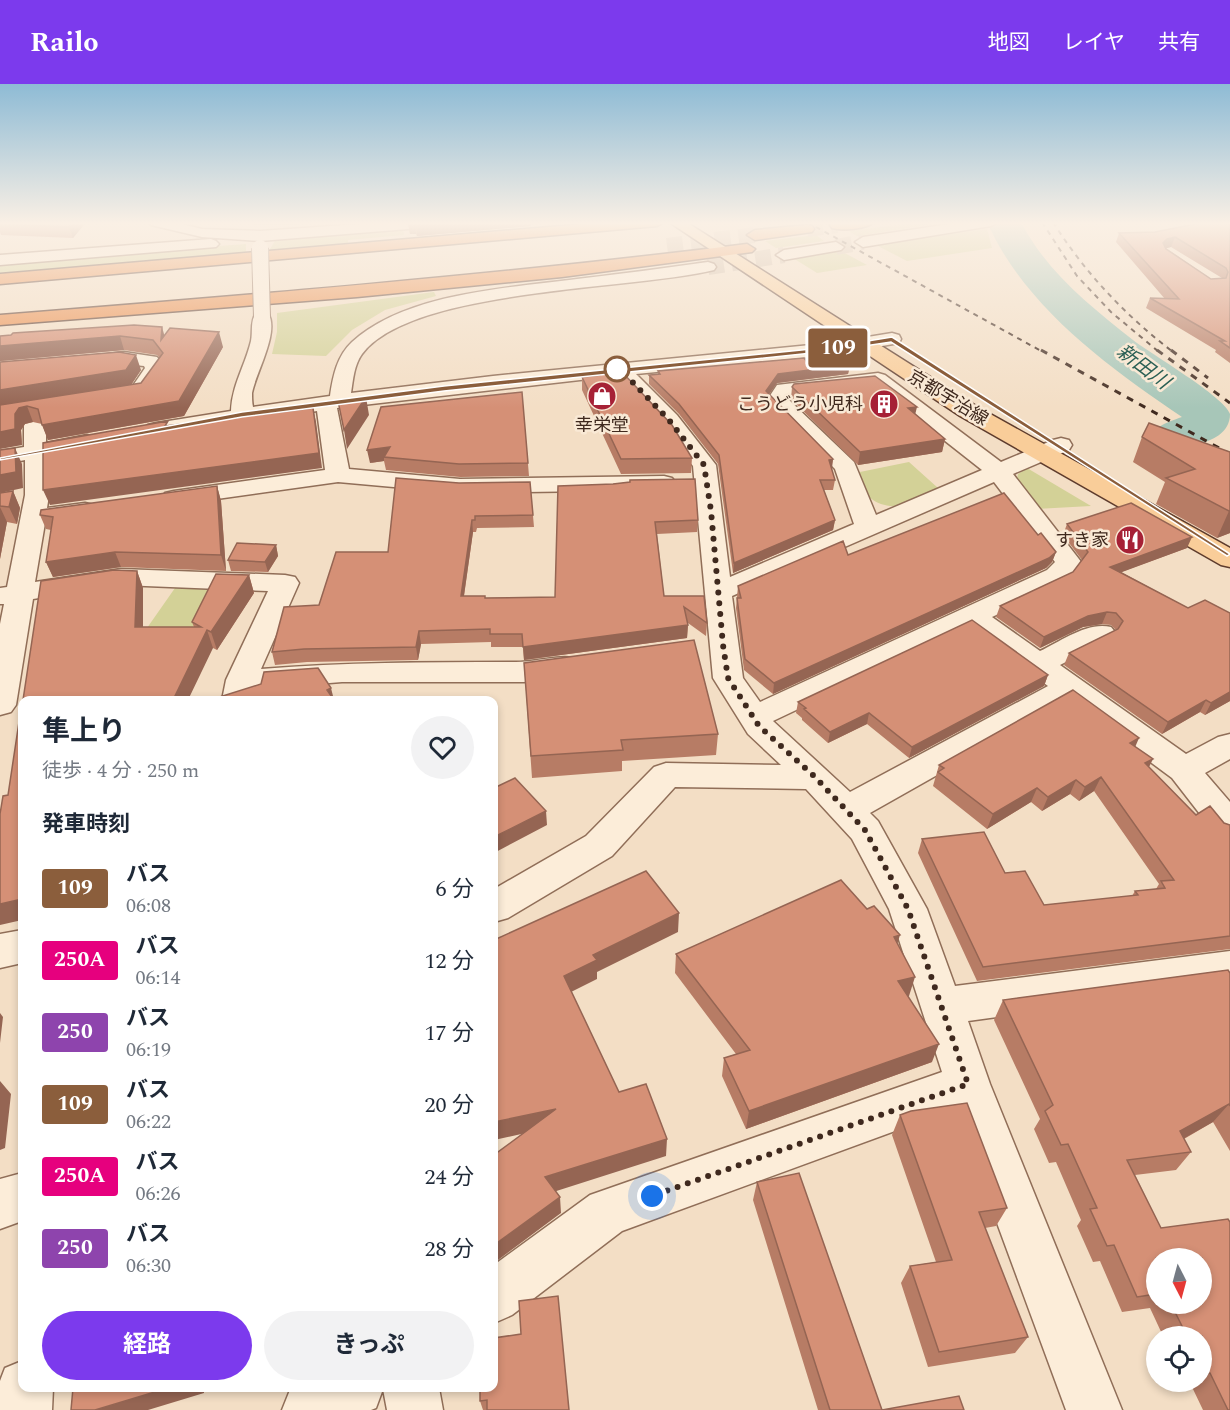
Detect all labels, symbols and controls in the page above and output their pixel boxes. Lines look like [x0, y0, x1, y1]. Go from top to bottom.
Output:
text: Railo [30, 21, 99, 64]
text: 地図 [988, 27, 1030, 59]
text: レイヤ [1063, 27, 1125, 59]
text: 共有 [1158, 27, 1200, 59]
line badge: 109 [804, 328, 872, 368]
text: 109 [820, 332, 856, 364]
water label: 新田川 [1110, 337, 1178, 398]
unlabelled marker [604, 356, 630, 382]
street label: 京都宇治線 [902, 363, 994, 433]
shop icon: 幸栄堂 [586, 380, 618, 412]
building icon: こうどう小児科 [868, 388, 900, 420]
place label: こうどう小児科 [737, 391, 863, 418]
place label: 幸栄堂 [575, 412, 629, 439]
restaurant icon: すき家 [1114, 524, 1146, 556]
place label: すき家 [1055, 527, 1109, 554]
text: 隼上り [42, 710, 126, 753]
button: heart [411, 716, 474, 779]
text: 徒歩 · 4 分 · 250 m [42, 756, 199, 786]
text: 発車時刻 [42, 808, 130, 841]
text: バス [126, 858, 170, 891]
text: 109 [57, 872, 93, 904]
text: 6 分 [435, 873, 474, 906]
text: 06:08 [126, 891, 171, 921]
text: バス [136, 930, 180, 963]
text: 250A [54, 944, 106, 976]
text: 12 分 [424, 945, 474, 978]
text: 06:14 [136, 963, 181, 993]
text: バス [126, 1002, 170, 1035]
text: 250 [57, 1016, 93, 1048]
text: 17 分 [424, 1017, 474, 1050]
text: 06:19 [126, 1035, 171, 1065]
text: バス [126, 1074, 170, 1107]
text: 109 [57, 1088, 93, 1120]
text: 20 分 [424, 1089, 474, 1122]
text: 06:22 [126, 1107, 171, 1137]
text: バス [136, 1146, 180, 1179]
text: 250A [54, 1160, 106, 1192]
text: 24 分 [424, 1161, 474, 1194]
text: 06:26 [136, 1179, 181, 1209]
your location [637, 1181, 667, 1211]
text: バス [126, 1218, 170, 1251]
text: 250 [57, 1232, 93, 1264]
text: 28 分 [424, 1233, 474, 1266]
north arrow [1146, 1248, 1212, 1314]
map controls [1146, 1248, 1212, 1392]
text: 06:30 [126, 1251, 171, 1281]
button: 経路 [42, 1311, 252, 1380]
button: きっぷ [264, 1311, 474, 1380]
button: locate [1146, 1326, 1212, 1392]

